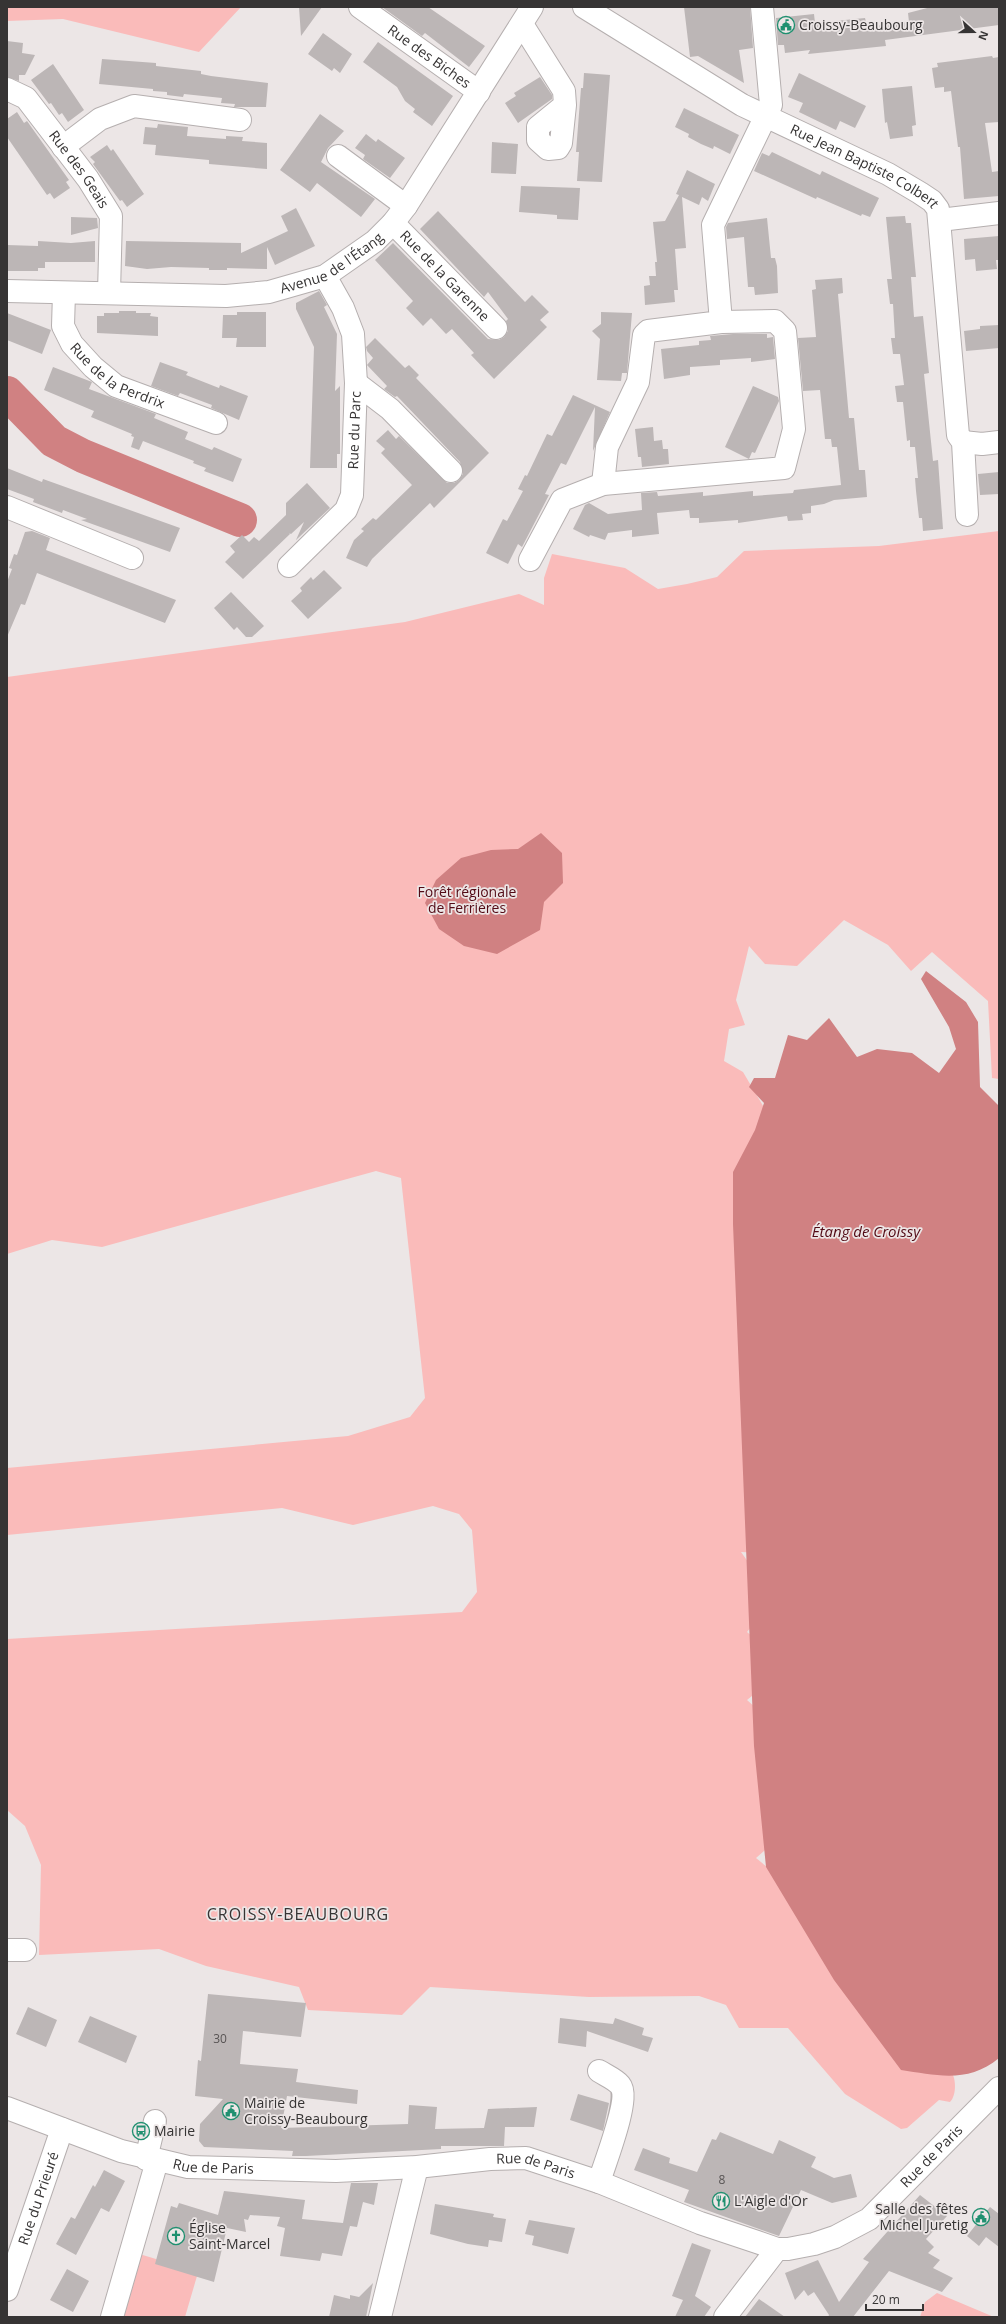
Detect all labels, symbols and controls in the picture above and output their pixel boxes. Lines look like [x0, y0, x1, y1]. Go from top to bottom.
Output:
north arrow [954, 12, 994, 52]
public building icon: Croissy-Beaubourg [776, 15, 796, 35]
place label: Croissy-Beaubourg [799, 15, 923, 34]
street label: Rue des Biches [384, 20, 475, 92]
text: N [975, 29, 992, 43]
street label: Rue Jean Baptiste Colbert [787, 119, 944, 212]
street label: Rue des Geais [45, 126, 114, 212]
street label: Rue de la Garenne [396, 226, 494, 325]
street label: Avenue de l'Étang [278, 228, 388, 297]
street label: Rue de la Perdrix [66, 338, 168, 413]
street label: Rue du Parc [343, 390, 365, 470]
park label: Forêt régionale de Ferrières [418, 882, 517, 917]
water label: Étang de Croissy [812, 1221, 921, 1241]
district label: CROISSY-BEAUBOURG [207, 1903, 389, 1925]
house number: 30 [213, 2030, 227, 2047]
place label: Mairie de Croissy-Beaubourg [244, 2093, 368, 2128]
public building icon: Mairie de Croissy-Beaubourg [221, 2101, 241, 2121]
street label: Rue de Paris [896, 2120, 966, 2191]
bus stop icon: Mairie [131, 2121, 151, 2141]
place label: Mairie [154, 2121, 195, 2140]
street label: Rue de Paris [496, 2148, 578, 2183]
street label: Rue du Prieuré [13, 2149, 63, 2247]
street label: Rue de Paris [171, 2154, 254, 2178]
house number: 8 [719, 2171, 726, 2188]
restaurant icon: L'Aigle d'Or [711, 2191, 731, 2211]
place label: L'Aigle d'Or [734, 2191, 808, 2210]
place label: Salle des fêtes Michel Juretig [875, 2199, 968, 2234]
public building icon: Salle des fêtes Michel Juretig [971, 2207, 991, 2227]
place label: Église Saint-Marcel [189, 2218, 270, 2253]
church icon: Église Saint-Marcel [166, 2226, 186, 2246]
scale bar [866, 2286, 923, 2312]
text: 20 m [872, 2291, 900, 2308]

